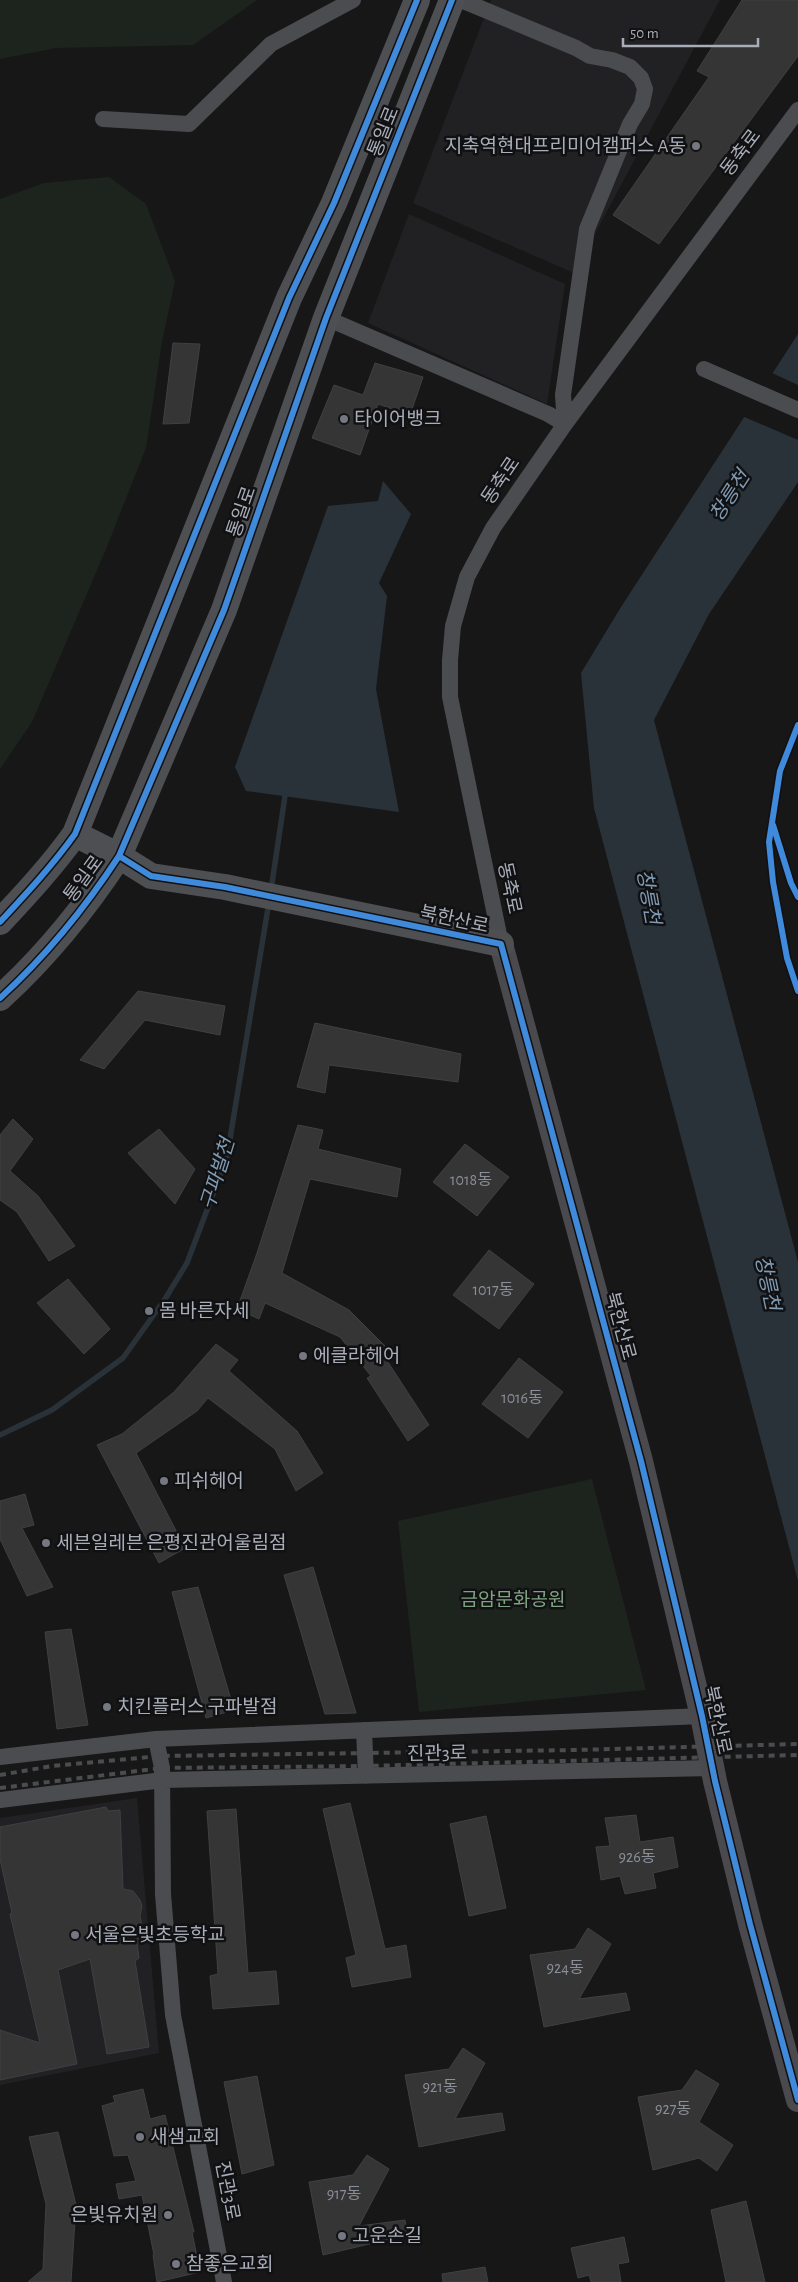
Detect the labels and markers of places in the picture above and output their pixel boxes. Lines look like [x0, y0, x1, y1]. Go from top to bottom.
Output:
place label: 지축역현대프리미어캠퍼스 A동 [445, 136, 686, 156]
marker: 지축역현대프리미어캠퍼스 A동 [690, 140, 702, 152]
place label: 타이어뱅크 [354, 409, 441, 429]
marker: 타이어뱅크 [338, 413, 350, 425]
place label: 몸 바른자세 [159, 1301, 250, 1321]
marker: 몸 바른자세 [143, 1305, 155, 1317]
place label: 에클라헤어 [313, 1346, 400, 1366]
marker: 에클라헤어 [297, 1350, 309, 1362]
place label: 피쉬헤어 [174, 1471, 244, 1491]
marker: 피쉬헤어 [158, 1475, 170, 1487]
place label: 세븐일레븐 은평진관어울림점 [56, 1533, 286, 1553]
marker: 세븐일레븐 은평진관어울림점 [40, 1537, 52, 1549]
place label: 치킨플러스 구파발점 [117, 1697, 277, 1717]
marker: 치킨플러스 구파발점 [101, 1701, 113, 1713]
place label: 서울은빛초등학교 [85, 1925, 225, 1945]
marker: 서울은빛초등학교 [69, 1929, 81, 1941]
place label: 새샘교회 [150, 2127, 220, 2147]
marker: 새샘교회 [134, 2131, 146, 2143]
place label: 은빛유치원 [71, 2205, 158, 2225]
marker: 은빛유치원 [162, 2209, 174, 2221]
place label: 고운손길 [352, 2226, 422, 2246]
marker: 고운손길 [336, 2230, 348, 2242]
place label: 참좋은교회 [186, 2254, 273, 2274]
marker: 참좋은교회 [170, 2258, 182, 2270]

